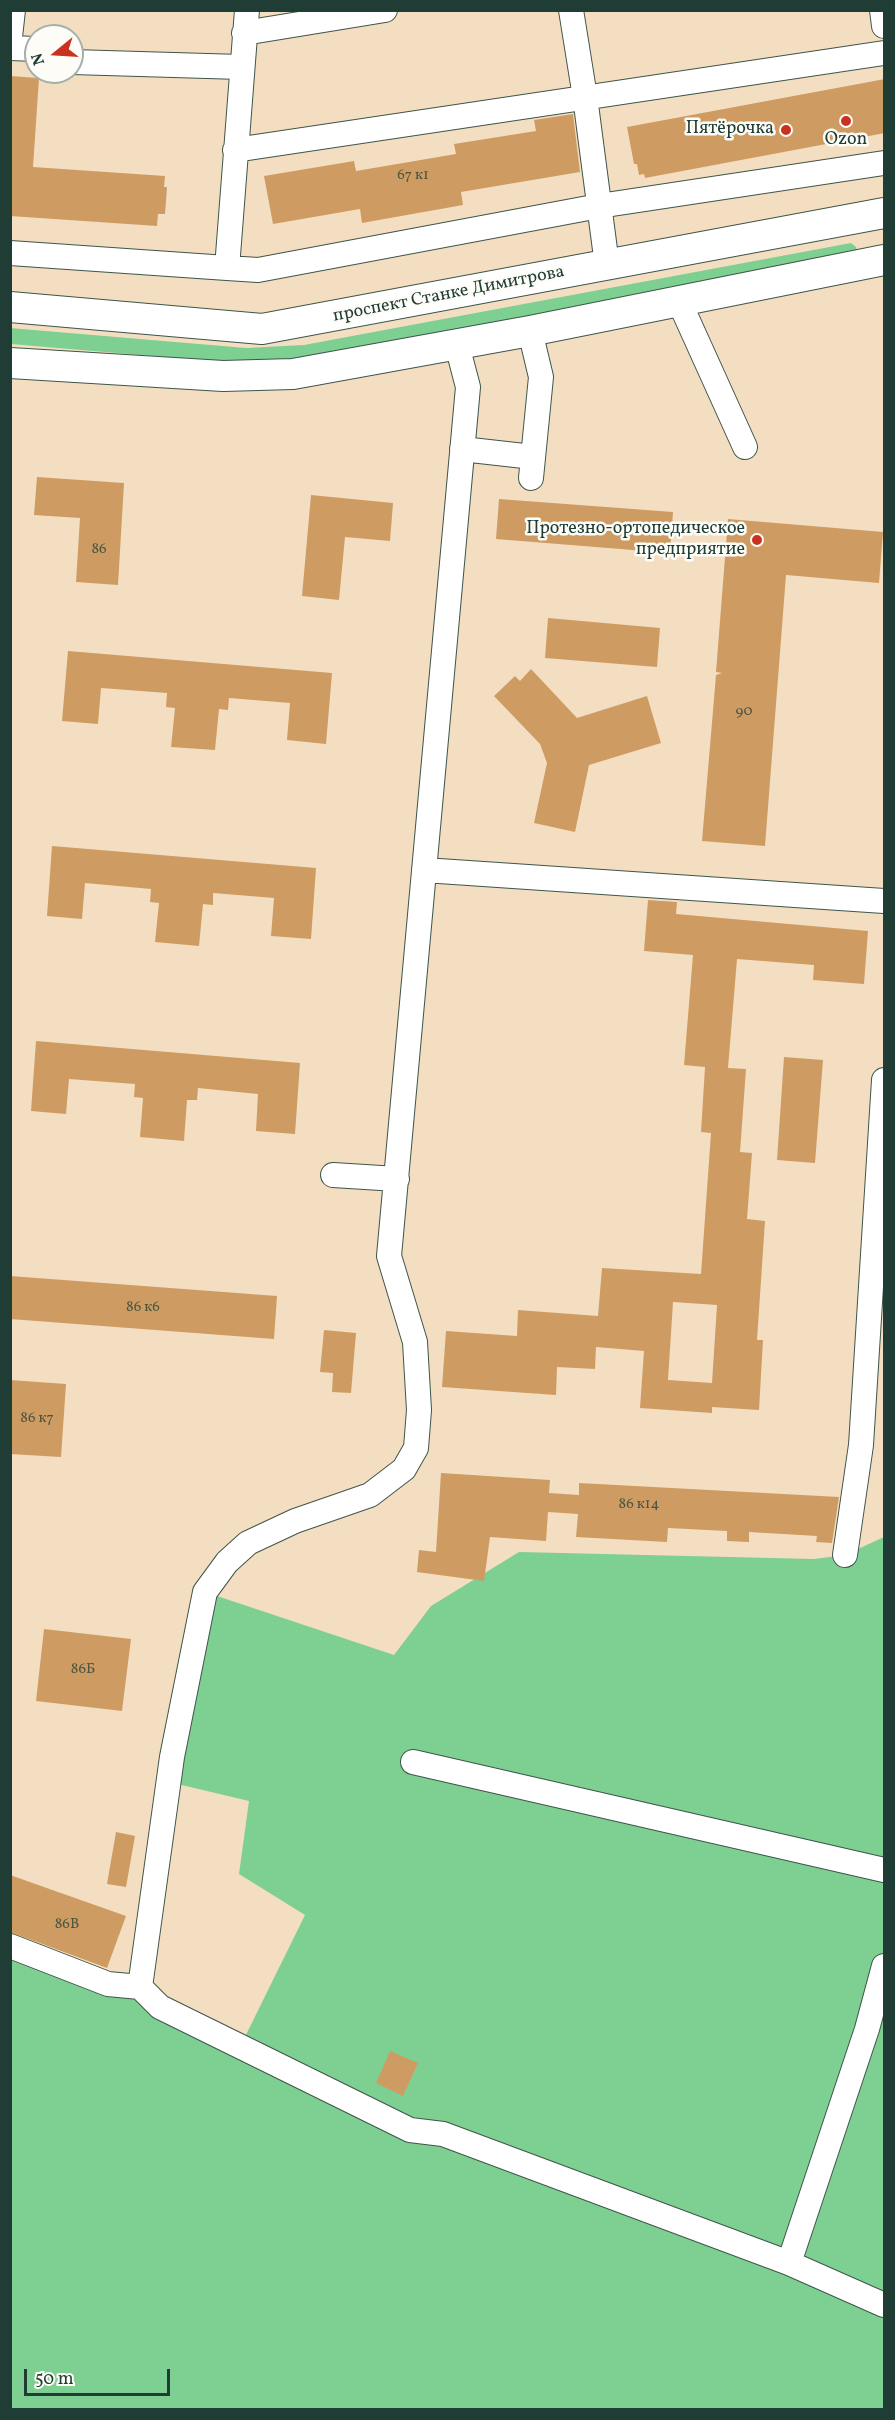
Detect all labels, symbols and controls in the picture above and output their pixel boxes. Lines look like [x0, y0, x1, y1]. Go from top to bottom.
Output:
north arrow [24, 24, 84, 84]
text: N [27, 50, 51, 68]
marker: Ozon [839, 114, 853, 128]
place label: Пятёрочка [686, 119, 774, 141]
marker: Пятёрочка [779, 123, 793, 137]
place label: Ozon [825, 130, 867, 152]
house number: 67 к1 [397, 167, 429, 185]
street label: проспект Станке Димитрова [331, 262, 567, 328]
place label: Протезно-ортопедическое предприятие [526, 519, 745, 562]
marker: Протезно-ортопедическое предприятие [750, 533, 764, 547]
house number: 86 [91, 541, 107, 559]
house number: 90 [735, 703, 753, 721]
house number: 86 к6 [126, 1299, 160, 1317]
house number: 86 к7 [20, 1410, 54, 1428]
house number: 86 к14 [619, 1496, 659, 1514]
house number: 86Б [71, 1661, 95, 1679]
house number: 86В [55, 1916, 79, 1934]
scale bar [27, 2357, 172, 2395]
text: 50 m [35, 2367, 74, 2392]

